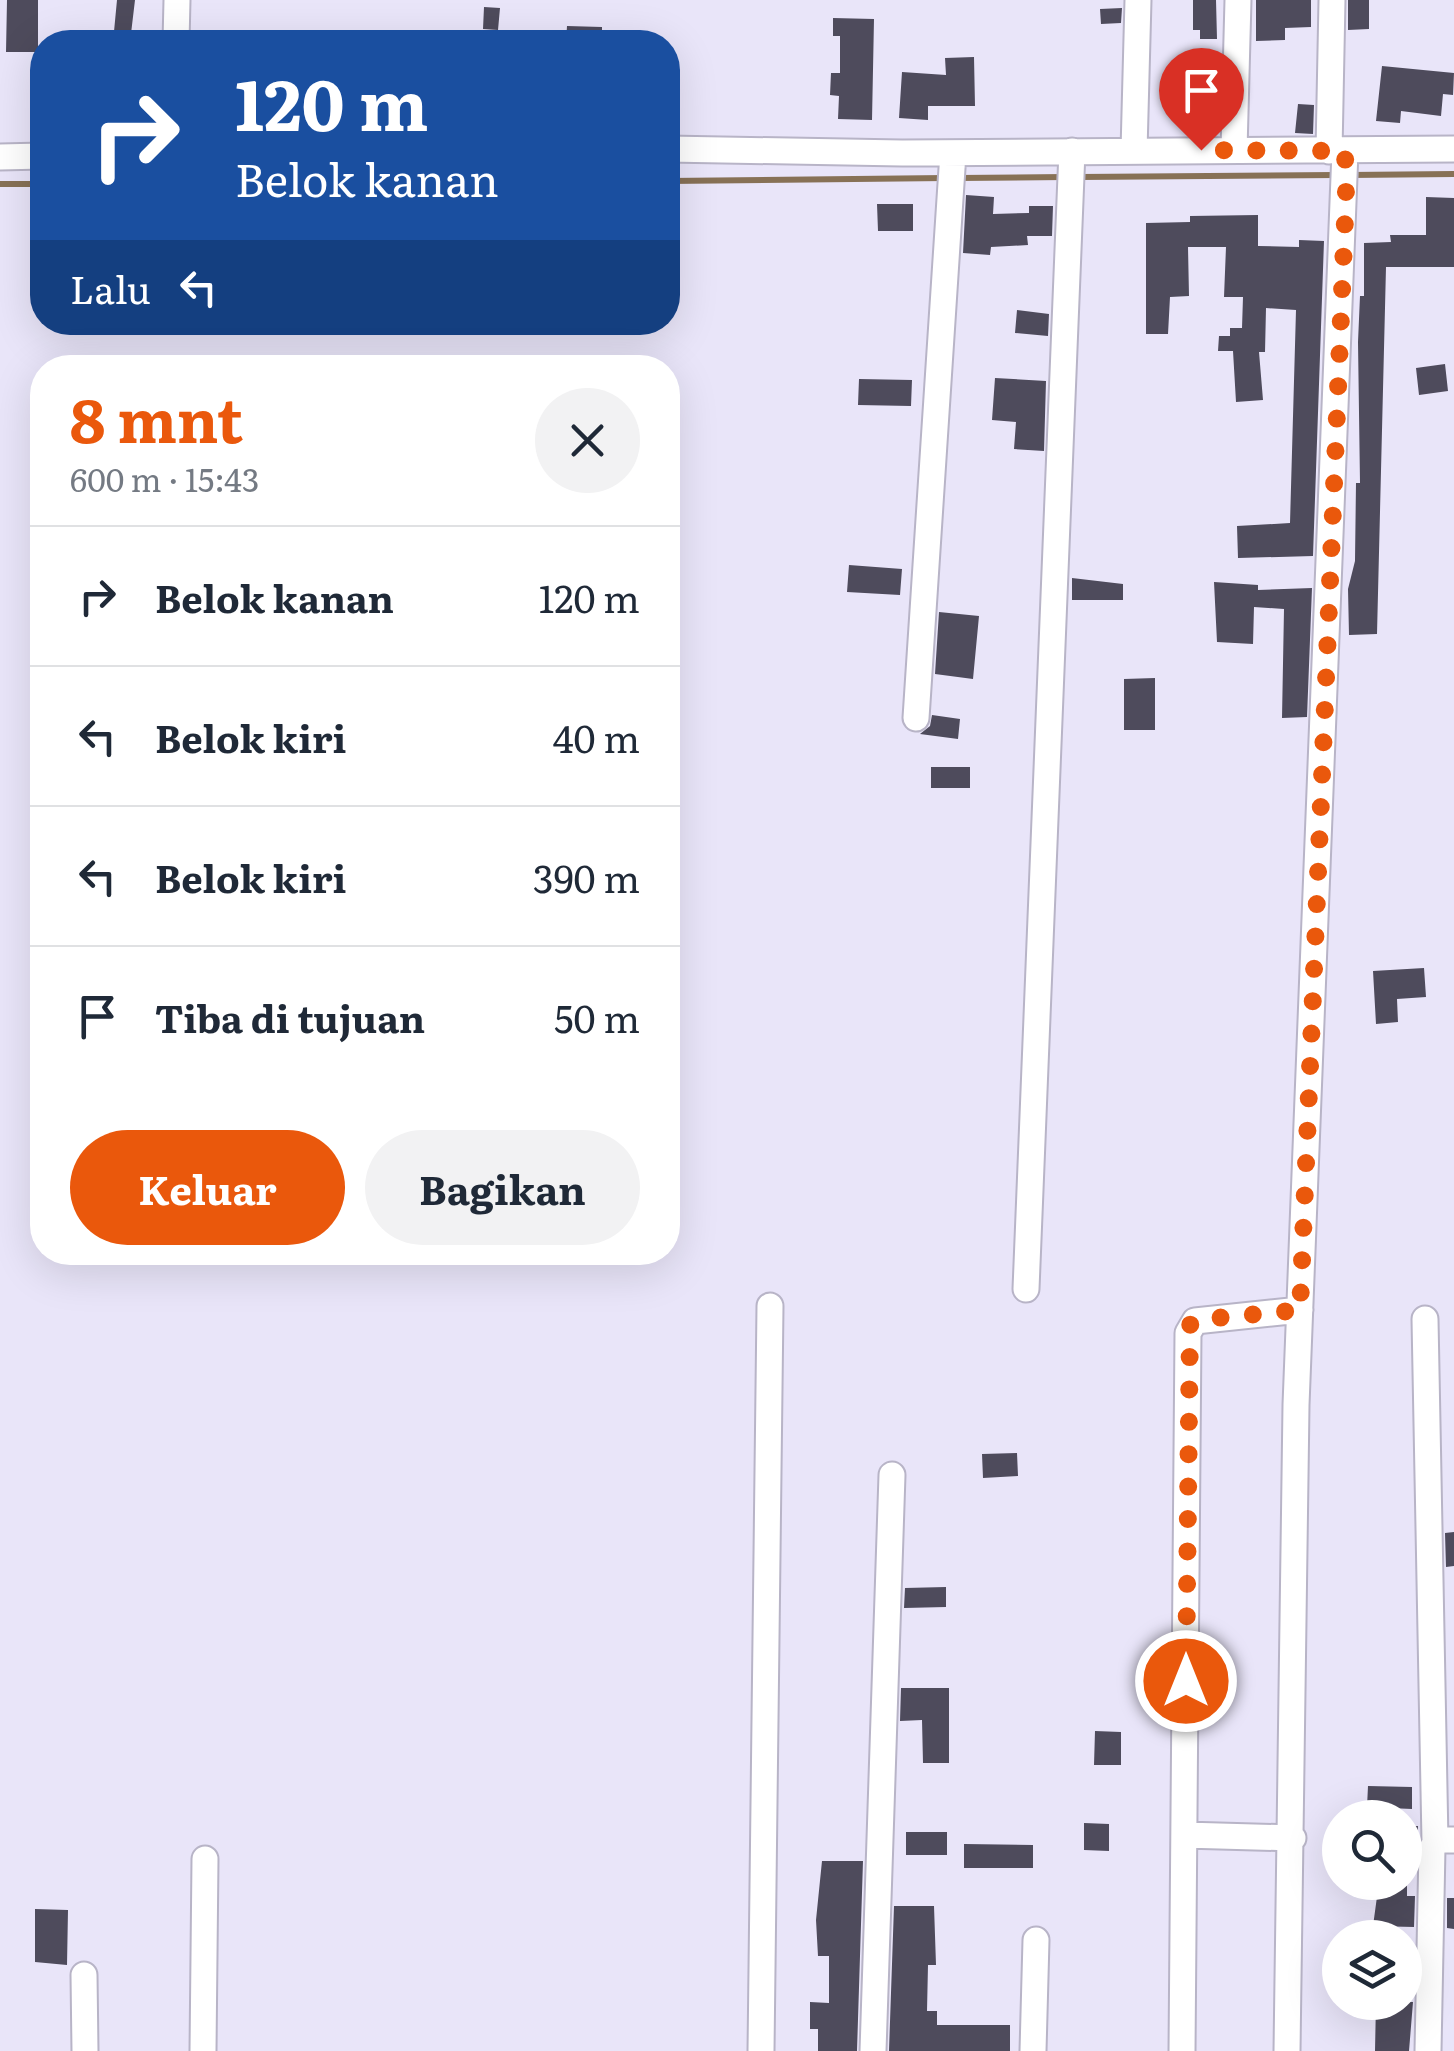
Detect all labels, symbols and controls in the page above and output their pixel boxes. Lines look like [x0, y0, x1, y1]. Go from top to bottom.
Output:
pin [1159, 48, 1244, 151]
text: 120 m [235, 49, 428, 153]
icon: arrive [1174, 63, 1229, 118]
icon: right [70, 70, 200, 200]
text: Belok kanan [235, 144, 499, 211]
text: Lalu [70, 259, 151, 316]
icon: left [171, 260, 226, 315]
text: 8 mnt [70, 372, 243, 461]
button: close [535, 388, 640, 493]
text: 600 m · 15:43 [70, 454, 259, 502]
text: Belok kanan [155, 568, 394, 625]
text: 120 m [539, 568, 640, 625]
icon: right [70, 569, 125, 624]
text: Belok kiri [155, 708, 346, 765]
text: 40 m [553, 708, 640, 765]
icon: left [70, 709, 125, 764]
text: Belok kiri [155, 848, 346, 905]
text: 390 m [533, 848, 640, 905]
icon: left [70, 849, 125, 904]
text: Tiba di tujuan [155, 988, 425, 1045]
text: 50 m [554, 988, 640, 1045]
icon: arrive [70, 989, 125, 1044]
button: Keluar [70, 1130, 345, 1245]
button: Bagikan [365, 1130, 640, 1245]
position arrow [1134, 1629, 1238, 1733]
map controls [1322, 1800, 1422, 2020]
button: search [1322, 1800, 1422, 1900]
button: layers [1322, 1920, 1422, 2020]

